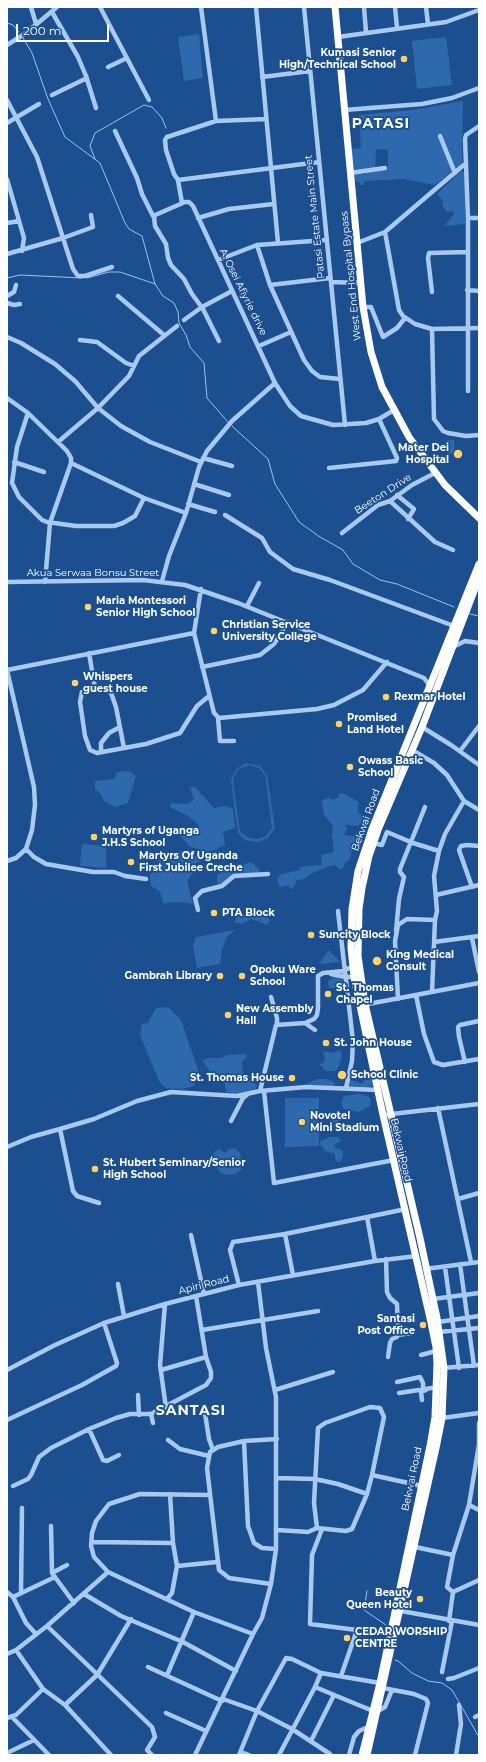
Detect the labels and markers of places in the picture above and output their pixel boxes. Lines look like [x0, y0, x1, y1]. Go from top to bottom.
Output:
place label: Kumasi Senior High/Technical School [279, 47, 396, 70]
marker: Kumasi Senior High/Technical School [399, 54, 409, 64]
place label: Mater Dei Hospital [398, 442, 449, 466]
marker: Mater Dei Hospital [452, 448, 464, 460]
place label: Maria Montessori Senior High School [96, 595, 195, 618]
marker: Maria Montessori Senior High School [83, 602, 93, 612]
place label: Christian Service University College [222, 619, 317, 642]
marker: Christian Service University College [209, 626, 219, 636]
place label: Whispers guest house [83, 671, 148, 694]
marker: Whispers guest house [70, 678, 80, 688]
place label: Rexmar Hotel [394, 691, 465, 703]
marker: Rexmar Hotel [381, 692, 391, 702]
place label: Promised Land Hotel [347, 712, 404, 736]
marker: Promised Land Hotel [334, 719, 344, 729]
place label: Owass Basic School [358, 755, 423, 778]
marker: Owass Basic School [345, 762, 355, 772]
place label: Martyrs of Uganga J.H.S School [102, 825, 199, 848]
marker: Martyrs of Uganga J.H.S School [89, 832, 99, 842]
place label: Martyrs Of Uganda First Jubilee Creche [139, 850, 243, 874]
marker: Martyrs Of Uganda First Jubilee Creche [126, 857, 136, 867]
place label: PTA Block [222, 907, 275, 919]
marker: PTA Block [209, 908, 219, 918]
place label: Suncity Block [319, 929, 391, 941]
marker: Suncity Block [306, 930, 316, 940]
place label: King Medical Consult [386, 949, 454, 972]
marker: King Medical Consult [371, 955, 383, 967]
place label: Opoku Ware School [250, 964, 316, 988]
place label: Gambrah Library [125, 970, 212, 982]
marker: Gambrah Library [215, 971, 225, 981]
marker: Opoku Ware School [237, 971, 247, 981]
place label: St. Thomas Chapel [336, 982, 394, 1006]
marker: St. Thomas Chapel [323, 989, 333, 999]
place label: New Assembly Hall [236, 1003, 313, 1026]
marker: New Assembly Hall [223, 1010, 233, 1020]
place label: St. John House [334, 1037, 412, 1049]
marker: St. John House [321, 1038, 331, 1048]
marker: School Clinic [336, 1069, 348, 1081]
place label: School Clinic [351, 1069, 418, 1081]
place label: St. Thomas House [190, 1072, 284, 1084]
marker: St. Thomas House [287, 1073, 297, 1083]
place label: Novotel Mini Stadium [310, 1110, 379, 1134]
marker: Novotel Mini Stadium [297, 1117, 307, 1127]
place label: St. Hubert Seminary/Senior High School [103, 1157, 245, 1180]
marker: St. Hubert Seminary/Senior High School [90, 1164, 100, 1174]
place label: Santasi Post Office [357, 1313, 415, 1336]
marker: Santasi Post Office [418, 1320, 428, 1330]
place label: Beauty Queen Hotel [346, 1587, 412, 1610]
marker: Beauty Queen Hotel [415, 1594, 425, 1604]
place label: CEDAR WORSHIP CENTRE [355, 1626, 447, 1650]
marker: CEDAR WORSHIP CENTRE [342, 1633, 352, 1643]

